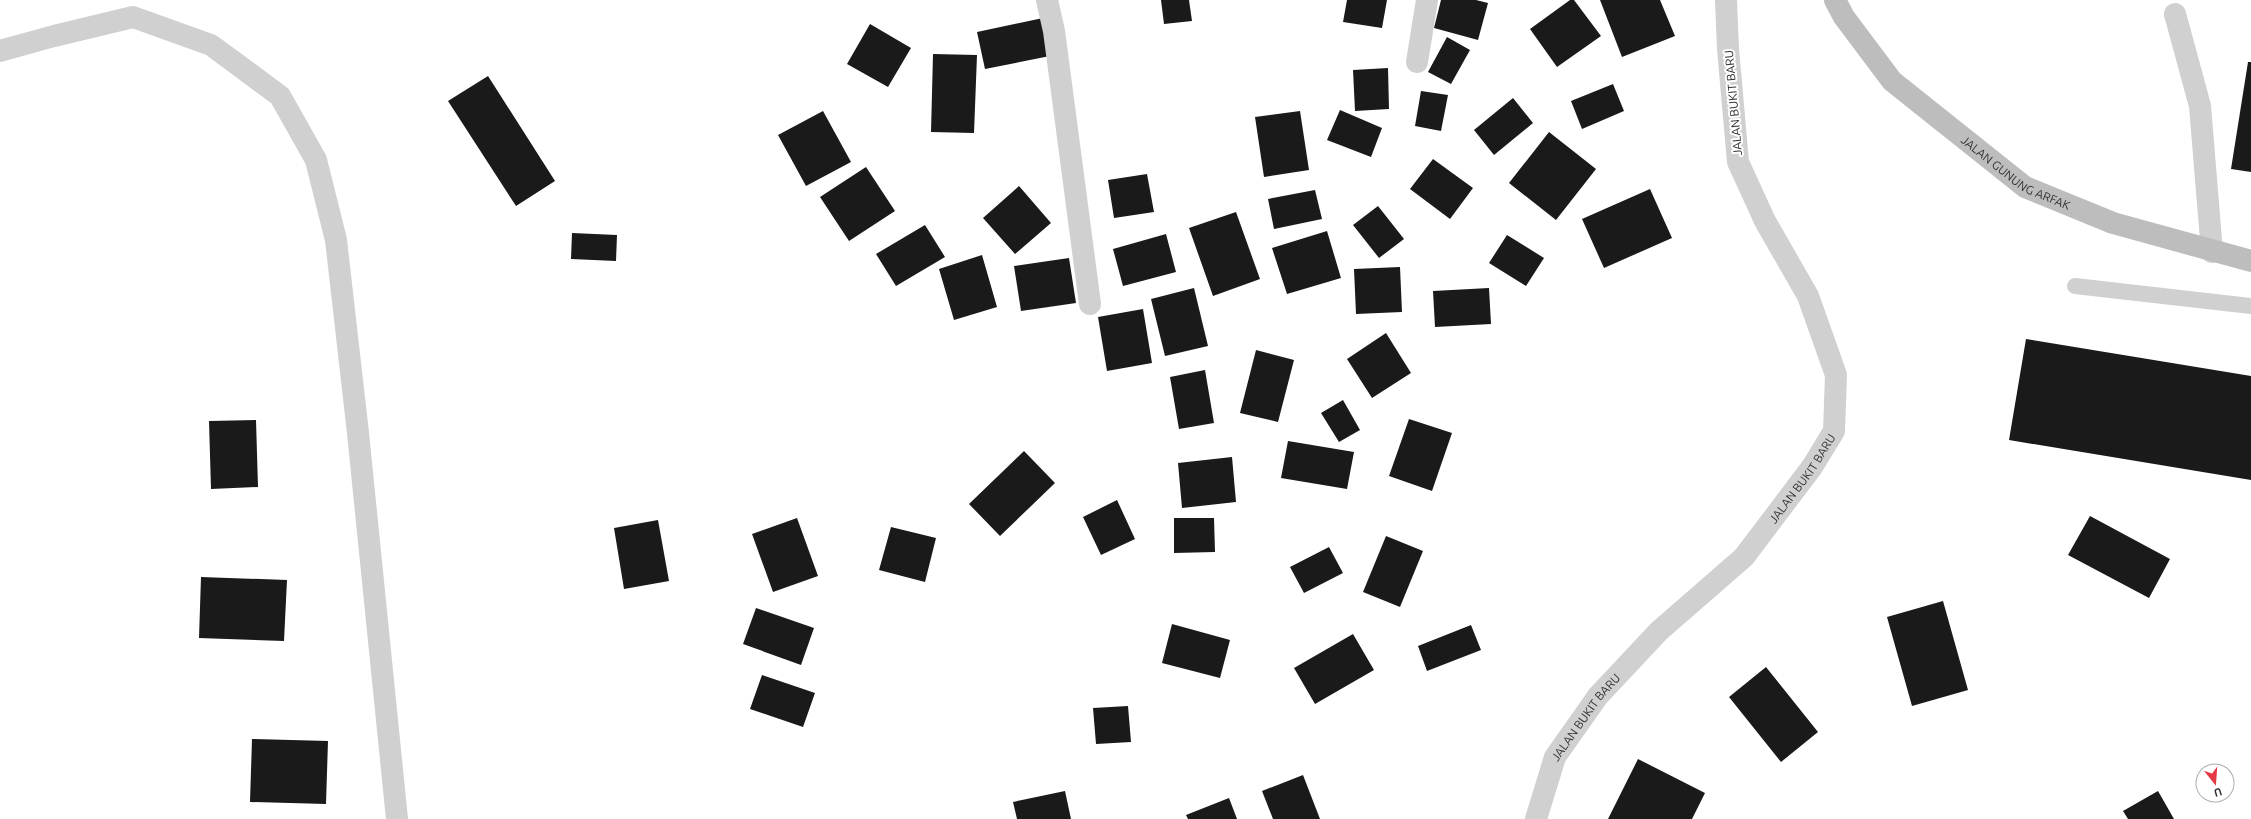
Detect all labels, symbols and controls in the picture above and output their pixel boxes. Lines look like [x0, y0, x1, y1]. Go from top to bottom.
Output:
street label: JALAN BUKIT BARU [1722, 50, 1744, 156]
street label: JALAN GUNUNG ARFAK [1959, 133, 2073, 212]
street label: JALAN BUKIT BARU [1766, 431, 1837, 525]
street label: JALAN BUKIT BARU [1548, 671, 1622, 763]
north arrow [2195, 763, 2235, 803]
text: U [2212, 786, 2223, 799]

